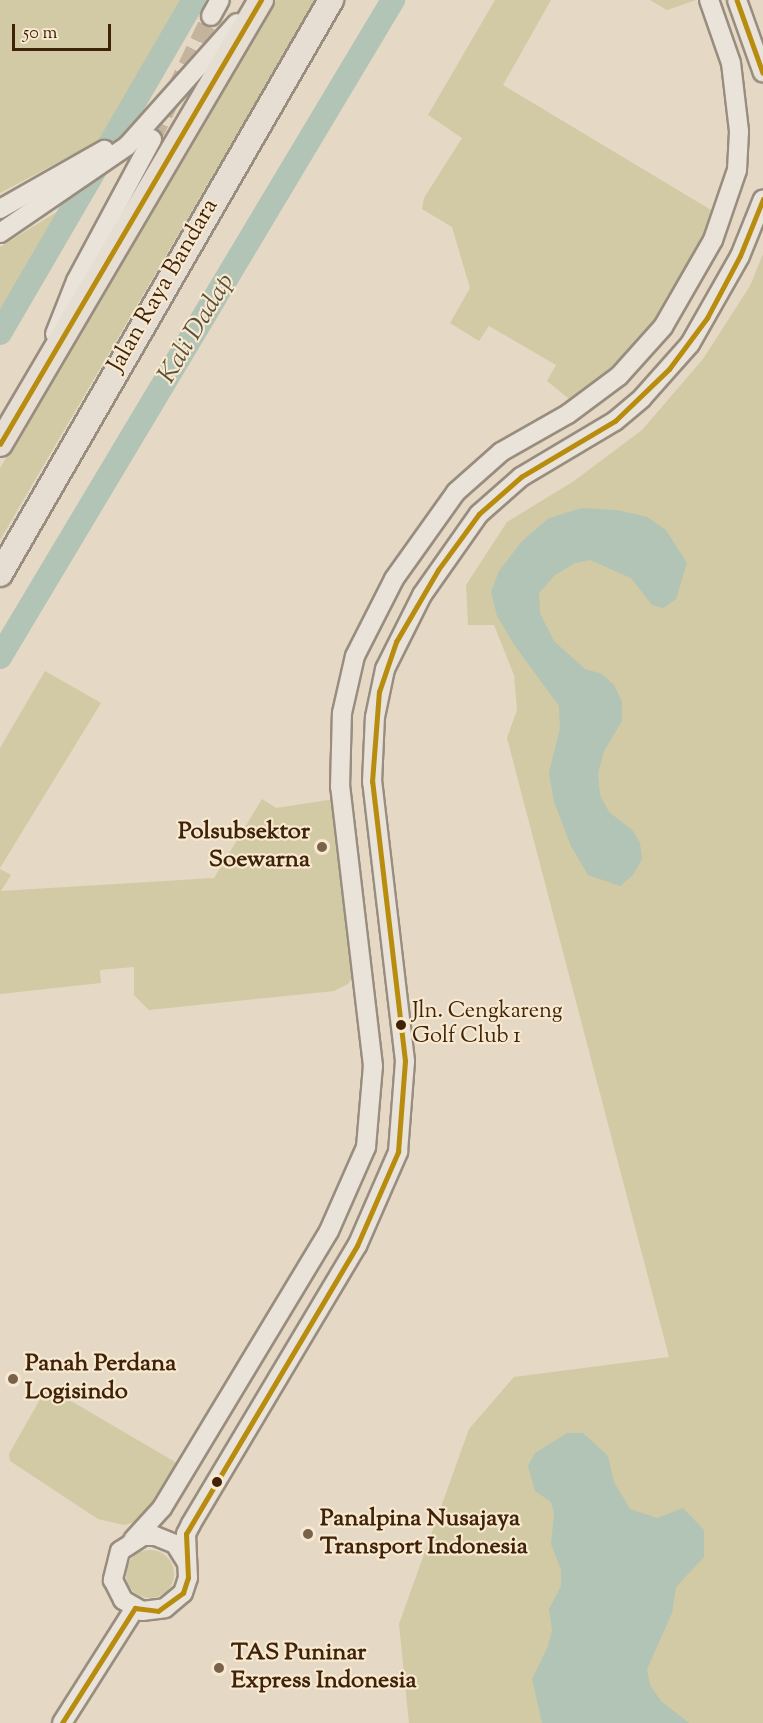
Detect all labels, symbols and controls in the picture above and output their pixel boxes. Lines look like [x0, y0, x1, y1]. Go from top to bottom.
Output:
scale bar [15, 12, 114, 50]
text: 50 m [23, 21, 57, 47]
street label: Jalan Raya Bandara [103, 194, 225, 378]
water label: Kali Dadap [152, 269, 242, 389]
place label: Polsubsektor Soewarna [178, 819, 310, 875]
marker: Polsubsektor Soewarna [315, 840, 329, 854]
place label: Jln. Cengkareng Golf Club 1 [412, 999, 562, 1050]
marker: Jln. Cengkareng Golf Club 1 [395, 1019, 407, 1031]
place label: Panah Perdana Logisindo [25, 1351, 176, 1407]
marker: Panah Perdana Logisindo [6, 1372, 20, 1386]
unlabelled marker [211, 1476, 223, 1488]
place label: Panalpina Nusajaya Transport Indonesia [320, 1506, 528, 1562]
marker: Panalpina Nusajaya Transport Indonesia [301, 1527, 315, 1541]
place label: TAS Puninar Express Indonesia [231, 1640, 417, 1696]
marker: TAS Puninar Express Indonesia [212, 1661, 226, 1675]

